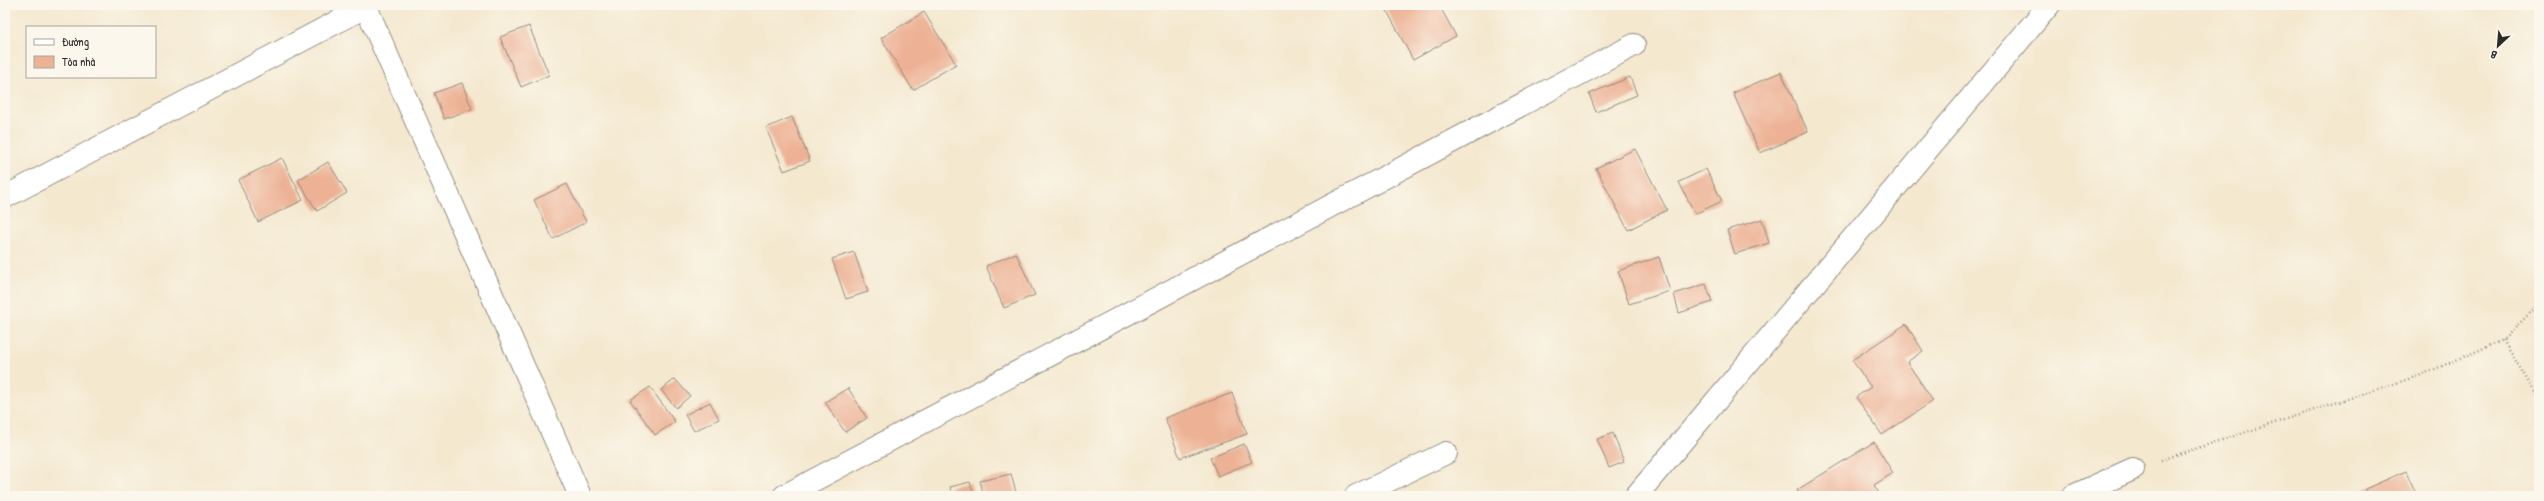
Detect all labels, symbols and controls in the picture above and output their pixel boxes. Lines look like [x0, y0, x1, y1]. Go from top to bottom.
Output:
legend [26, 26, 156, 78]
north arrow [2478, 26, 2518, 66]
text: Đường [62, 33, 89, 50]
text: B [2488, 47, 2499, 63]
text: Tòa nhà [62, 53, 95, 70]

